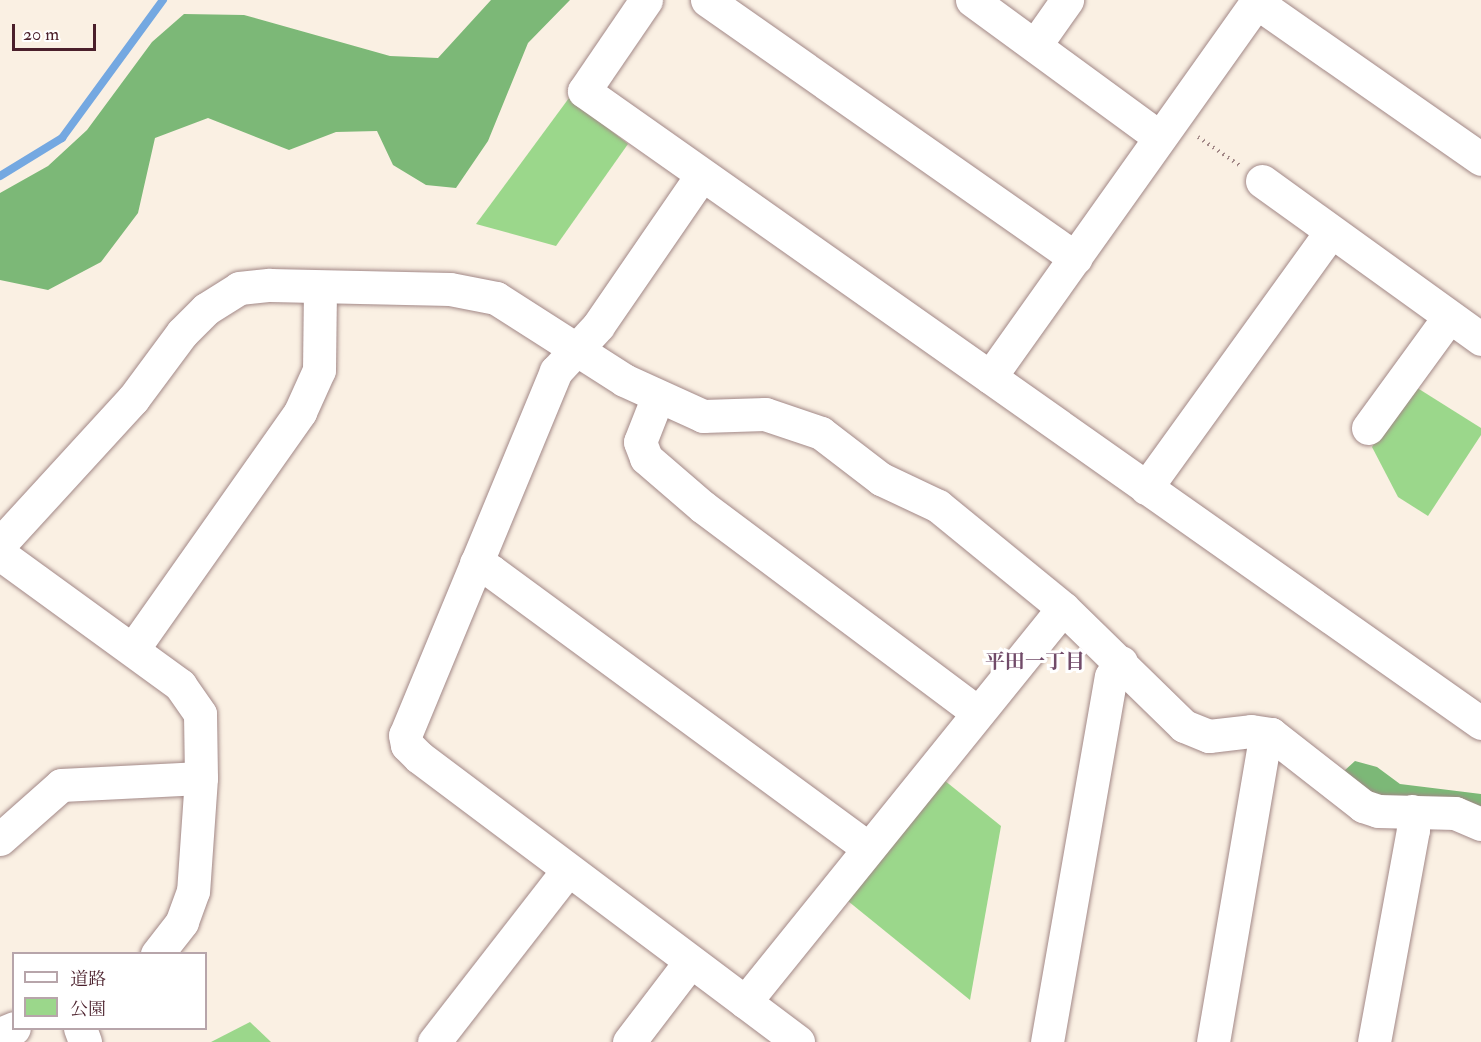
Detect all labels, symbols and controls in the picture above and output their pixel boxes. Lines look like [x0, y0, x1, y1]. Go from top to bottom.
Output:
scale bar [15, 12, 99, 50]
text: 20 m [23, 23, 59, 46]
district label: 平田一丁目 [985, 649, 1085, 673]
legend [12, 952, 207, 1030]
text: 道路 [70, 968, 106, 991]
text: 公園 [70, 998, 106, 1021]

